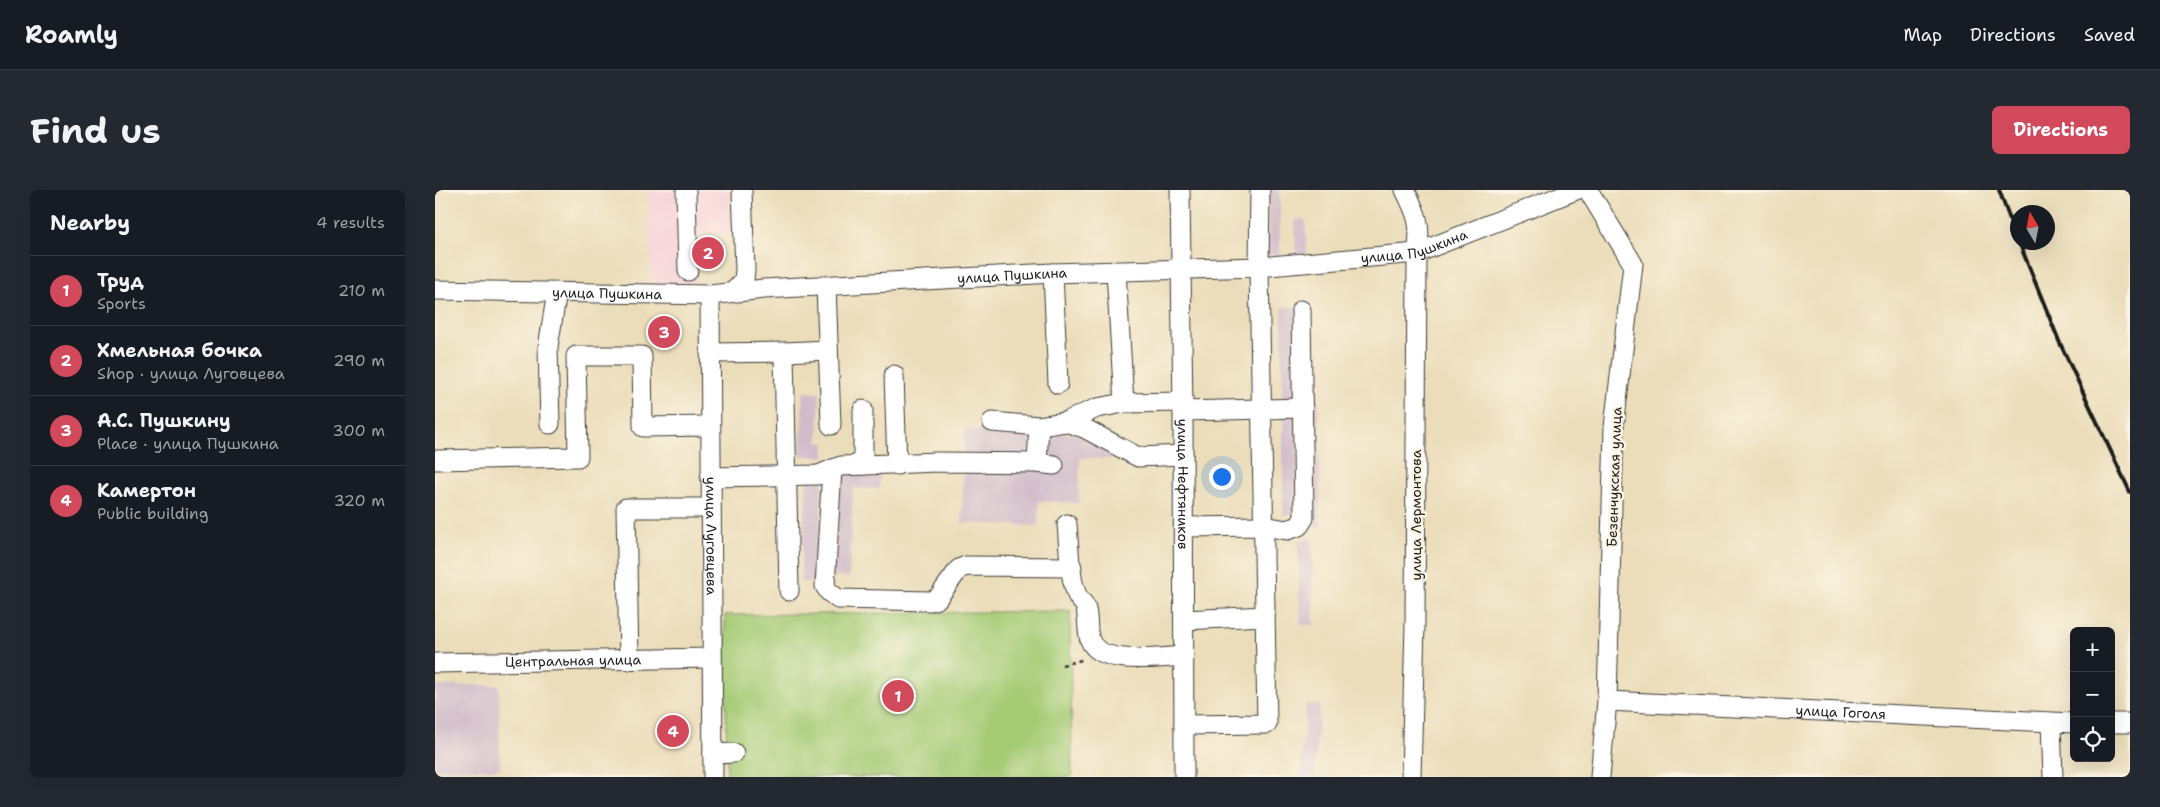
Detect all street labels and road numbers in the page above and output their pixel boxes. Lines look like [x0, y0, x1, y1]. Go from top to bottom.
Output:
street label: улица Пушкина [1360, 225, 1470, 267]
street label: улица Пушкина [957, 264, 1068, 287]
street label: улица Пушкина [552, 283, 662, 303]
street label: Безенчукская улица [1603, 406, 1625, 547]
street label: улица Нефтяников [1174, 419, 1192, 549]
street label: улица Лермонтова [1407, 449, 1425, 580]
street label: улица Луговцева [702, 477, 721, 596]
street label: Центральная улица [505, 650, 642, 671]
street label: улица Гоголя [1795, 701, 1886, 723]

